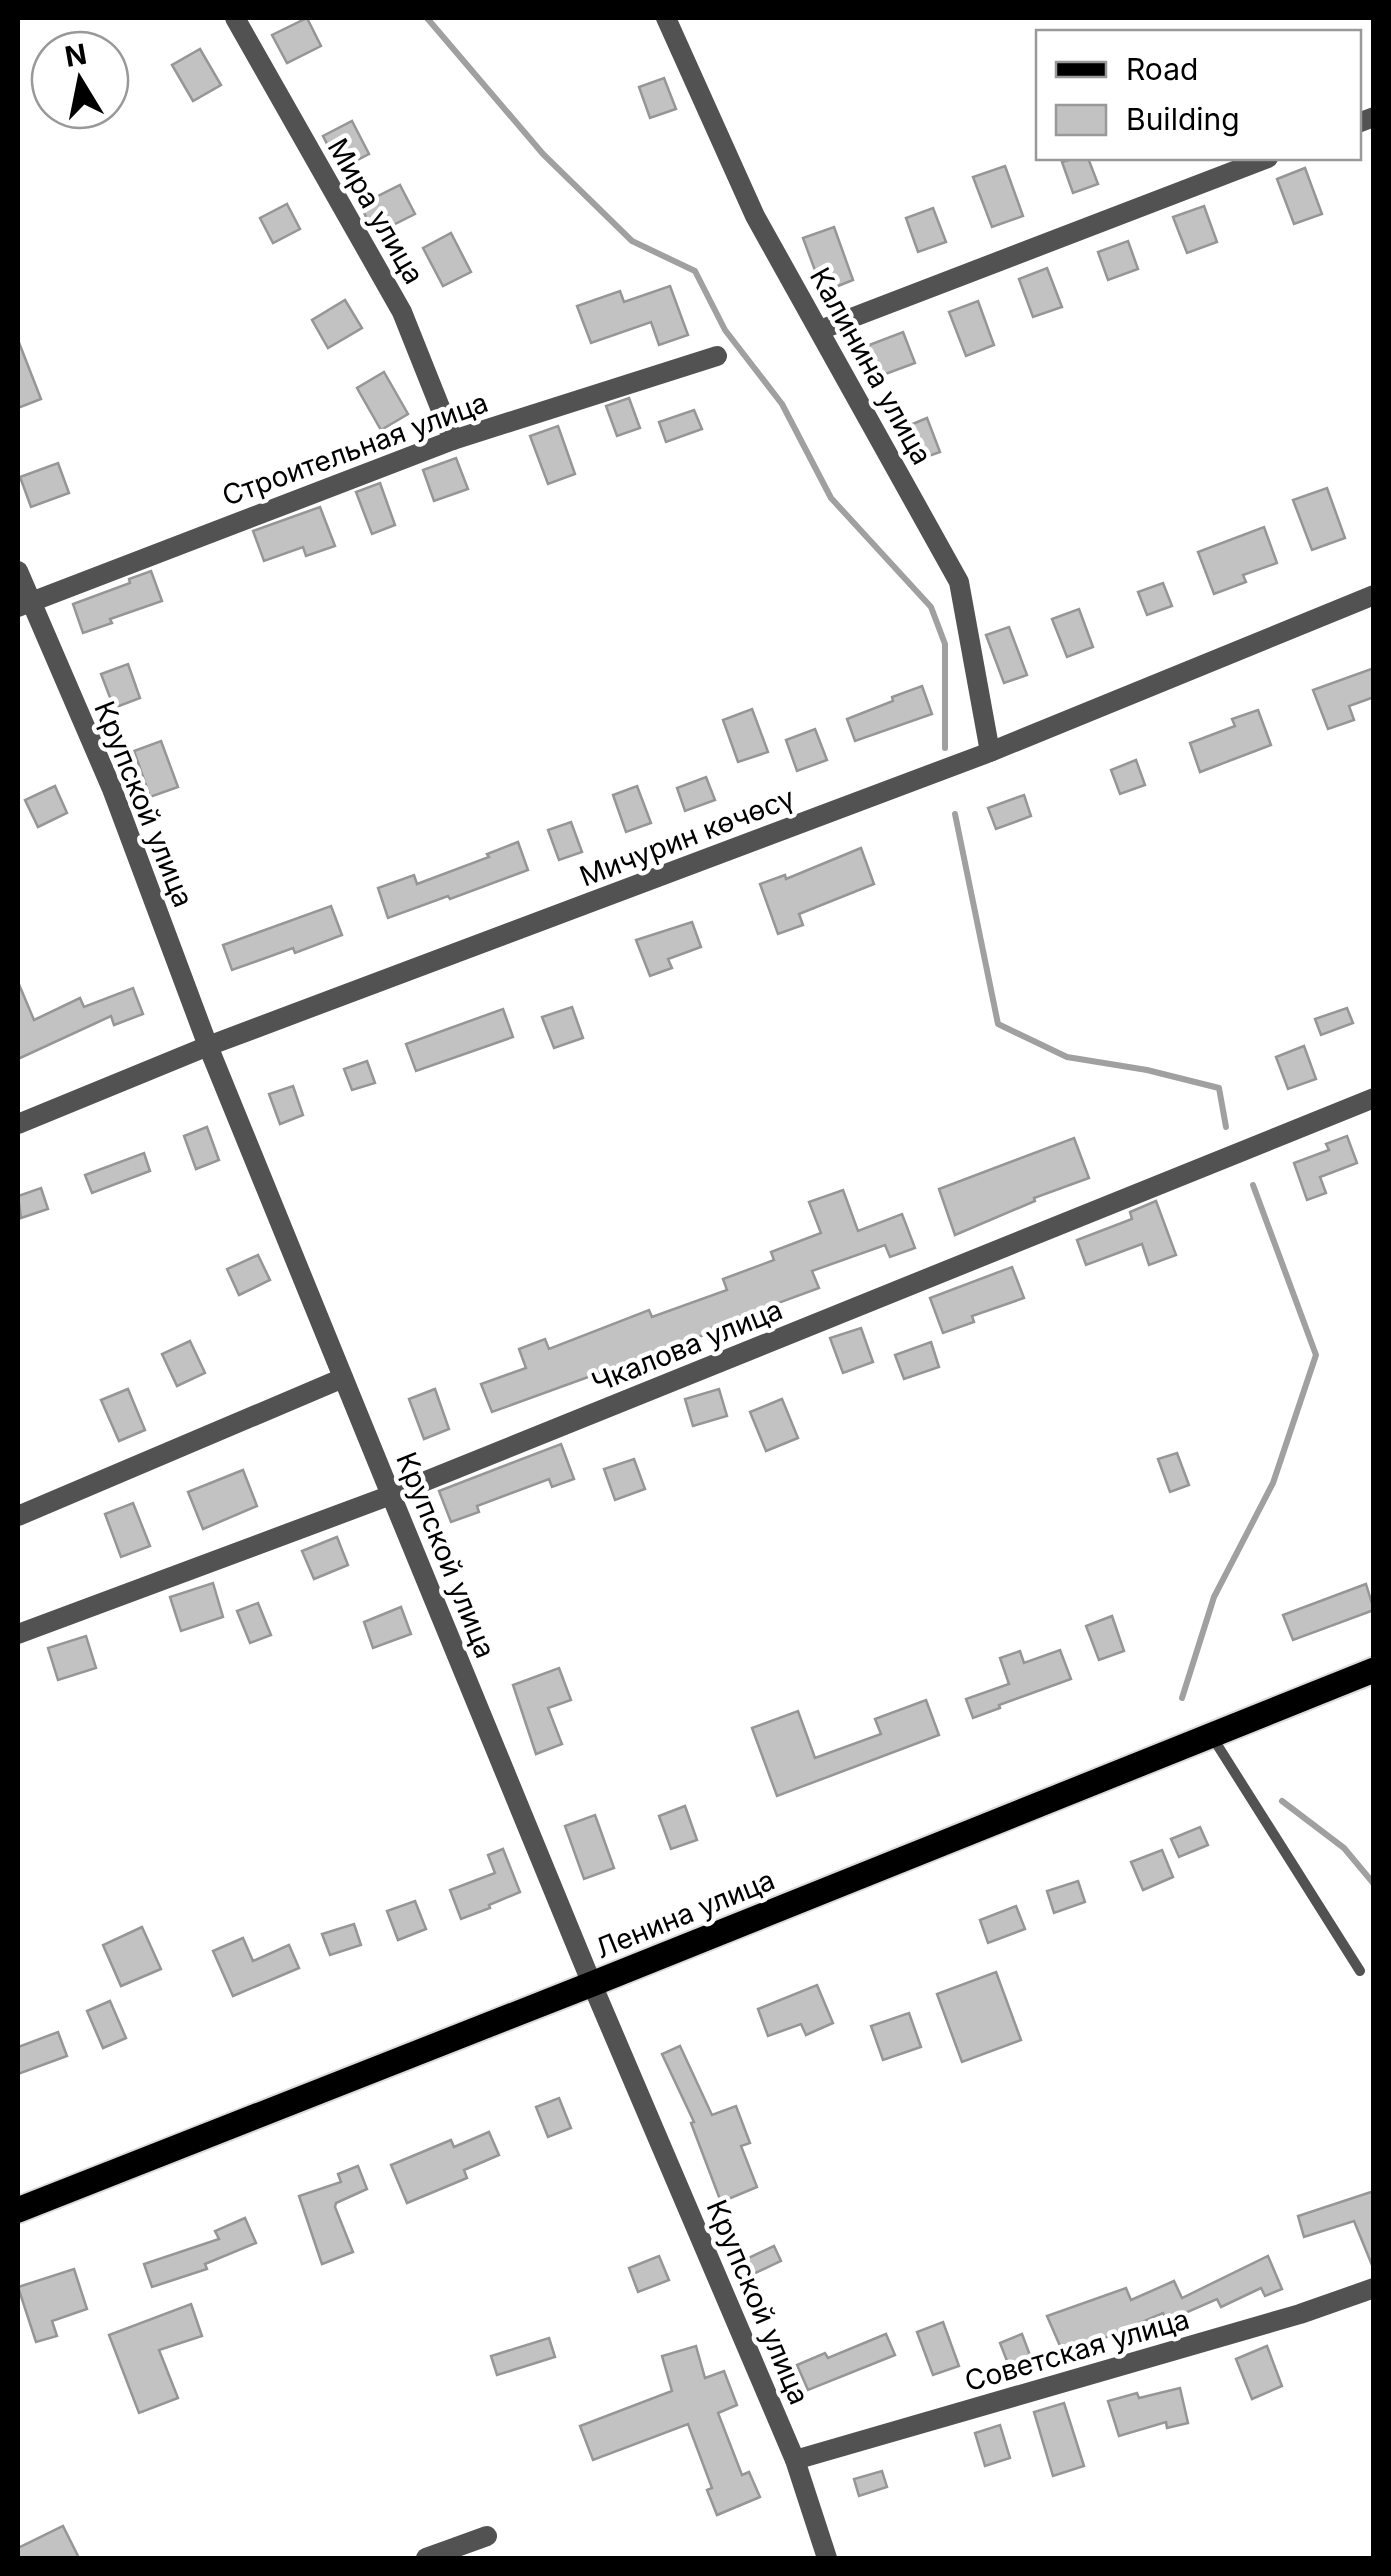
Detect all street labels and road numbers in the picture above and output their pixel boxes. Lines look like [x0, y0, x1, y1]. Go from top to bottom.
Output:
street label: Мира улица [321, 132, 431, 290]
street label: Калинина улица [803, 262, 939, 470]
street label: Строительная улица [217, 385, 493, 513]
street label: Крупской улица [87, 696, 201, 912]
street label: Мичурин көчөсү [575, 780, 799, 894]
street label: Чкалова улица [587, 1292, 787, 1400]
street label: Крупской улица [389, 1447, 503, 1663]
street label: Ленина улица [590, 1863, 780, 1965]
street label: Крупской улица [700, 2195, 816, 2409]
street label: Советская улица [961, 2302, 1193, 2398]

